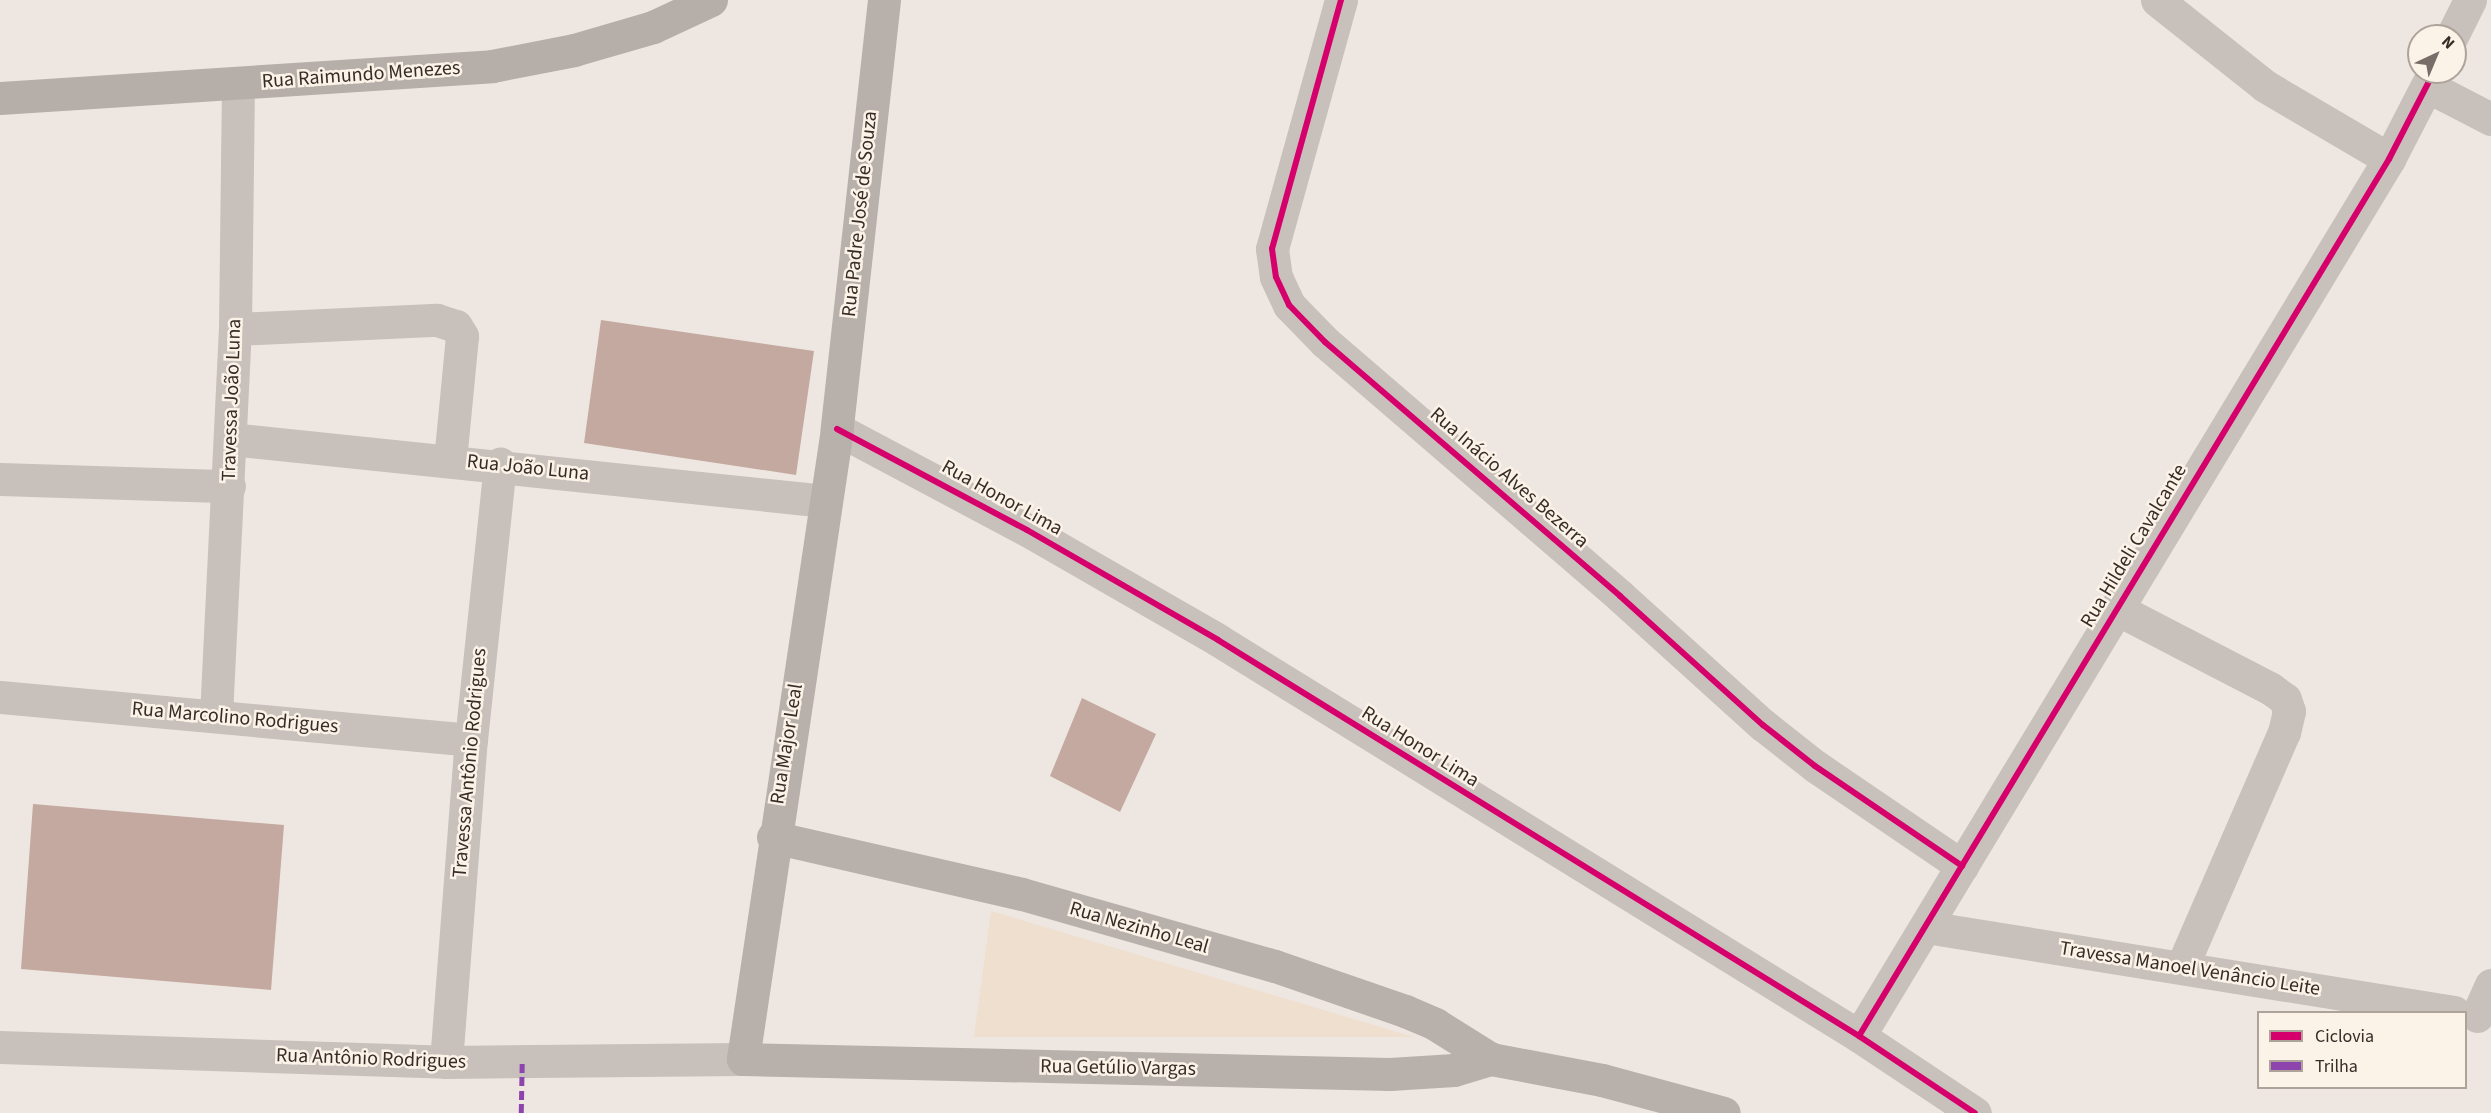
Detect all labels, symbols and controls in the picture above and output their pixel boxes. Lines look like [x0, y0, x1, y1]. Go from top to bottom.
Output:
north arrow [2407, 24, 2467, 84]
text: N [2437, 31, 2460, 54]
street label: Rua Raimundo Menezes [261, 56, 461, 94]
street label: Rua Padre José de Souza [837, 110, 883, 318]
street label: Travessa João Luna [217, 318, 247, 482]
street label: Rua Inácio Alves Bezerra [1425, 403, 1593, 553]
street label: Rua João Luna [466, 450, 590, 486]
street label: Rua Honor Lima [937, 455, 1067, 541]
street label: Rua Hildeli Cavalcante [2076, 460, 2192, 632]
street label: Travessa Antônio Rodrigues [448, 647, 492, 879]
street label: Rua Major Leal [766, 682, 808, 806]
street label: Rua Marcolino Rodrigues [131, 697, 339, 739]
street label: Rua Honor Lima [1357, 701, 1483, 793]
street label: Rua Nezinho Leal [1067, 897, 1211, 959]
street label: Travessa Manoel Venâncio Leite [2058, 937, 2322, 1001]
legend [2257, 1011, 2467, 1089]
text: Ciclovia [2315, 1024, 2374, 1049]
street label: Rua Antônio Rodrigues [275, 1044, 467, 1074]
text: Trilha [2315, 1054, 2358, 1079]
street label: Rua Getúlio Vargas [1040, 1055, 1196, 1081]

